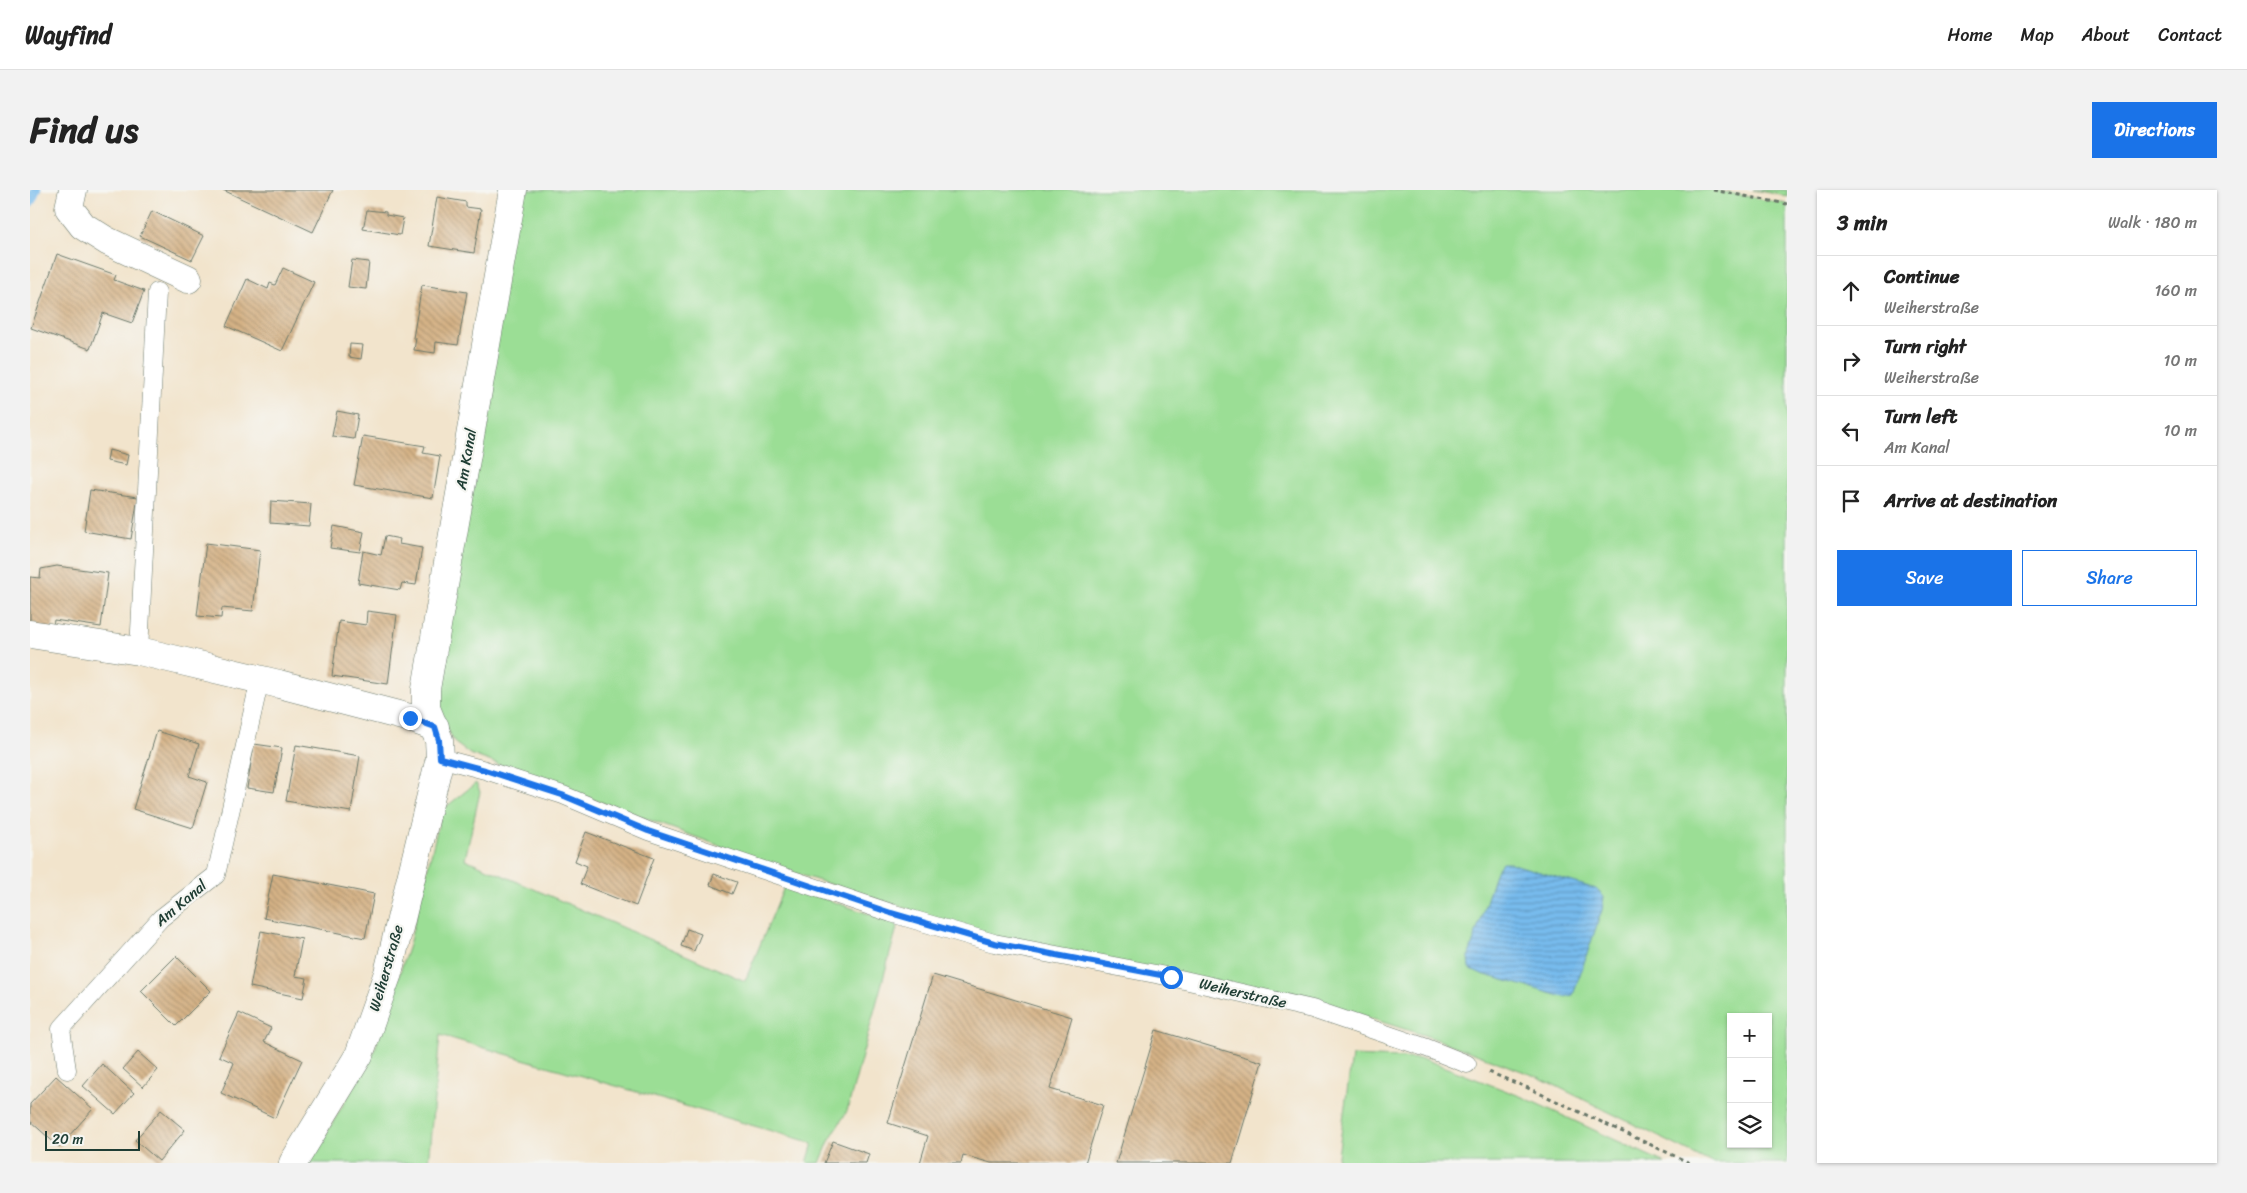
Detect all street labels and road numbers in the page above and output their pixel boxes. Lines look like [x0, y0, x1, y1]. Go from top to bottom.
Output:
street label: Am Kanal [448, 426, 484, 493]
street label: Am Kanal [148, 873, 214, 933]
street label: Weiherstraße [361, 921, 411, 1014]
street label: Weiherstraße [1197, 970, 1290, 1016]

